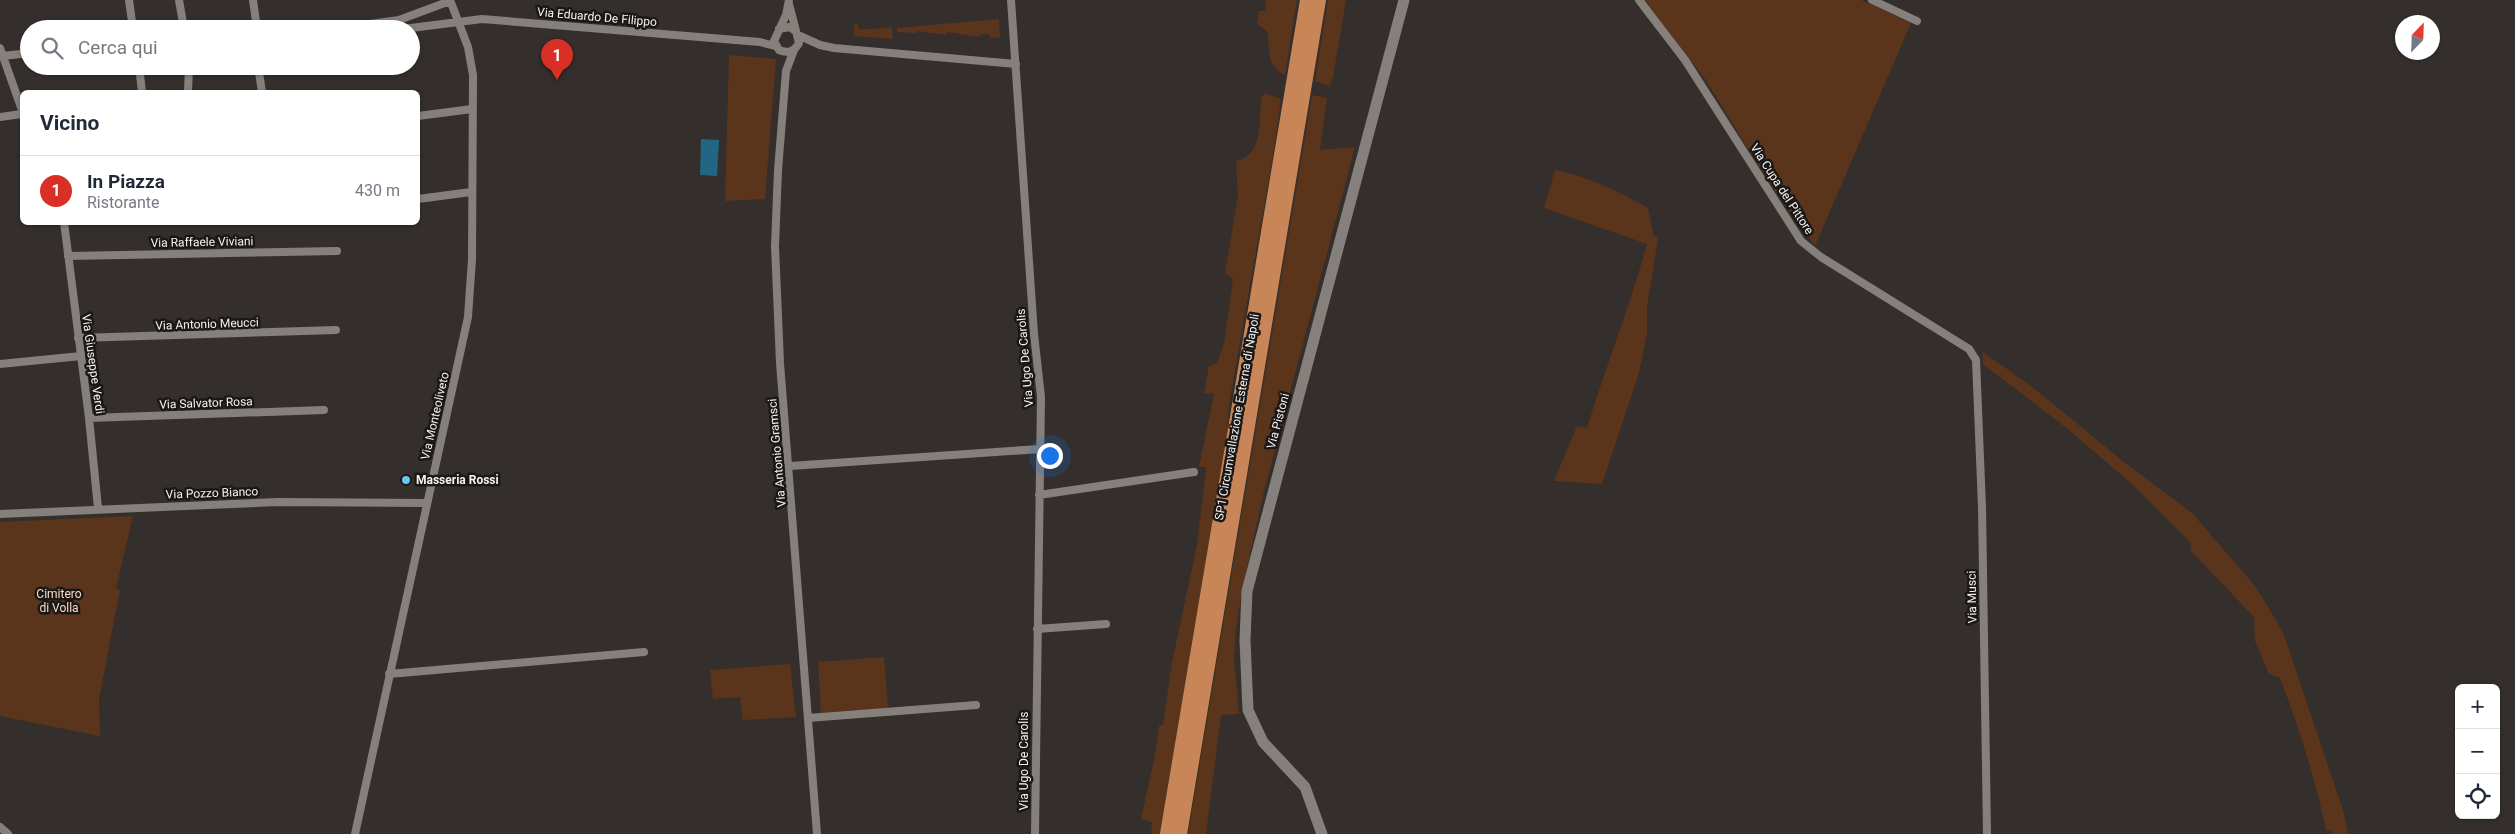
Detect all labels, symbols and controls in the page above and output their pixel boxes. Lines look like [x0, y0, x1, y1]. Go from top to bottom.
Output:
street label: Via Eduardo De Filippo [537, 5, 658, 29]
north arrow [2395, 15, 2440, 60]
search box [20, 20, 420, 75]
icon: search [38, 34, 66, 62]
text: Cerca qui [78, 36, 158, 59]
pin: 1 [541, 39, 573, 80]
text: Vicino [40, 111, 99, 135]
street label: Via Cupa del Pittore [1747, 141, 1817, 237]
text: In Piazza [87, 170, 165, 193]
text: 1 [51, 181, 61, 200]
text: 430 m [355, 181, 400, 200]
text: Ristorante [87, 193, 160, 212]
street label: Via Raffaele Viviani [150, 234, 254, 250]
street label: Via Ugo De Carolis [1014, 308, 1036, 408]
street label: Via Giuseppe Verdi [79, 313, 107, 415]
street label: SP1 Circumvallazione Esterna di Napoli [1212, 313, 1262, 521]
street label: Via Antonio Meucci [155, 315, 259, 333]
street label: Via Monteoliveto [418, 371, 452, 461]
street label: Via Pistoni [1264, 392, 1292, 450]
street label: Via Salvator Rosa [159, 394, 253, 412]
street label: Via Antonio Gramsci [765, 398, 789, 508]
your location [1037, 443, 1063, 469]
place label: Masseria Rossi [416, 473, 499, 487]
marker: Masseria Rossi [400, 474, 412, 486]
street label: Via Pozzo Bianco [165, 484, 259, 502]
street label: Via Musci [1965, 571, 1979, 623]
park label: Cimitero di Volla [36, 587, 82, 615]
map controls [2455, 684, 2500, 819]
button: + [2455, 684, 2500, 729]
street label: Via Ugo De Carolis [1017, 712, 1031, 810]
button: − [2455, 729, 2500, 774]
button: locate [2455, 774, 2500, 819]

